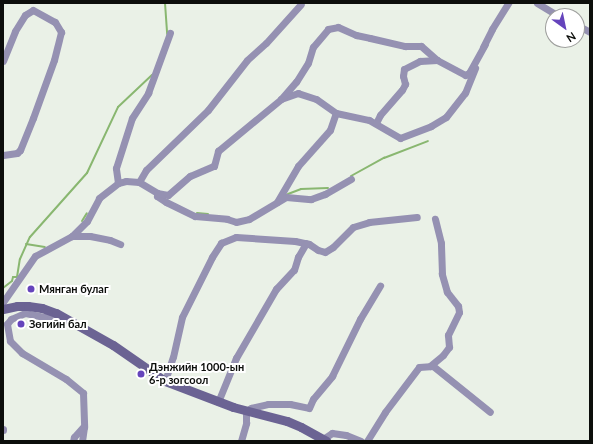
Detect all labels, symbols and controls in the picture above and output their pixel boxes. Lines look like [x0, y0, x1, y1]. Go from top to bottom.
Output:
north arrow [545, 8, 585, 48]
text: N [564, 30, 578, 45]
place label: Мянган булаг [39, 282, 109, 296]
marker: Мянган булаг [26, 284, 36, 294]
place label: Зөгийн бал [29, 317, 87, 331]
marker: Зөгийн бал [16, 319, 26, 329]
place label: Дэнжийн 1000-ын 6-р зогсоол [149, 361, 244, 387]
marker: Дэнжийн 1000-ын 6-р зогсоол [136, 369, 146, 379]

